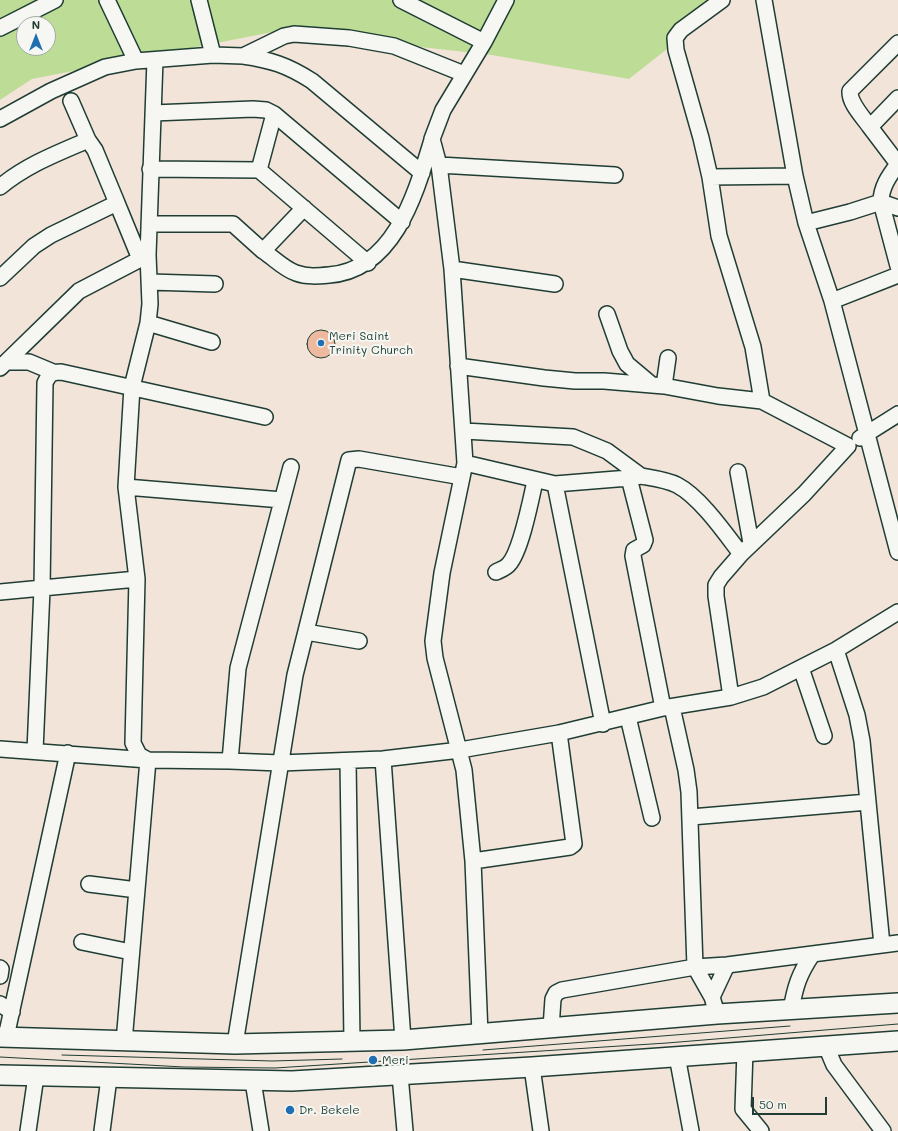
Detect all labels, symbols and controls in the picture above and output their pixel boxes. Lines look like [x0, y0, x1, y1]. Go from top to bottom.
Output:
north arrow [16, 16, 56, 56]
text: N [32, 17, 40, 32]
place label: Meri Saint Trinity Church [329, 329, 413, 357]
marker: Meri Saint Trinity Church [316, 338, 326, 348]
place label: Meri [382, 1053, 409, 1067]
marker: Meri [367, 1054, 379, 1066]
scale bar [754, 1089, 829, 1115]
text: 50 m [759, 1096, 787, 1112]
place label: Dr. Bekele [299, 1103, 360, 1117]
marker: Dr. Bekele [284, 1104, 296, 1116]

